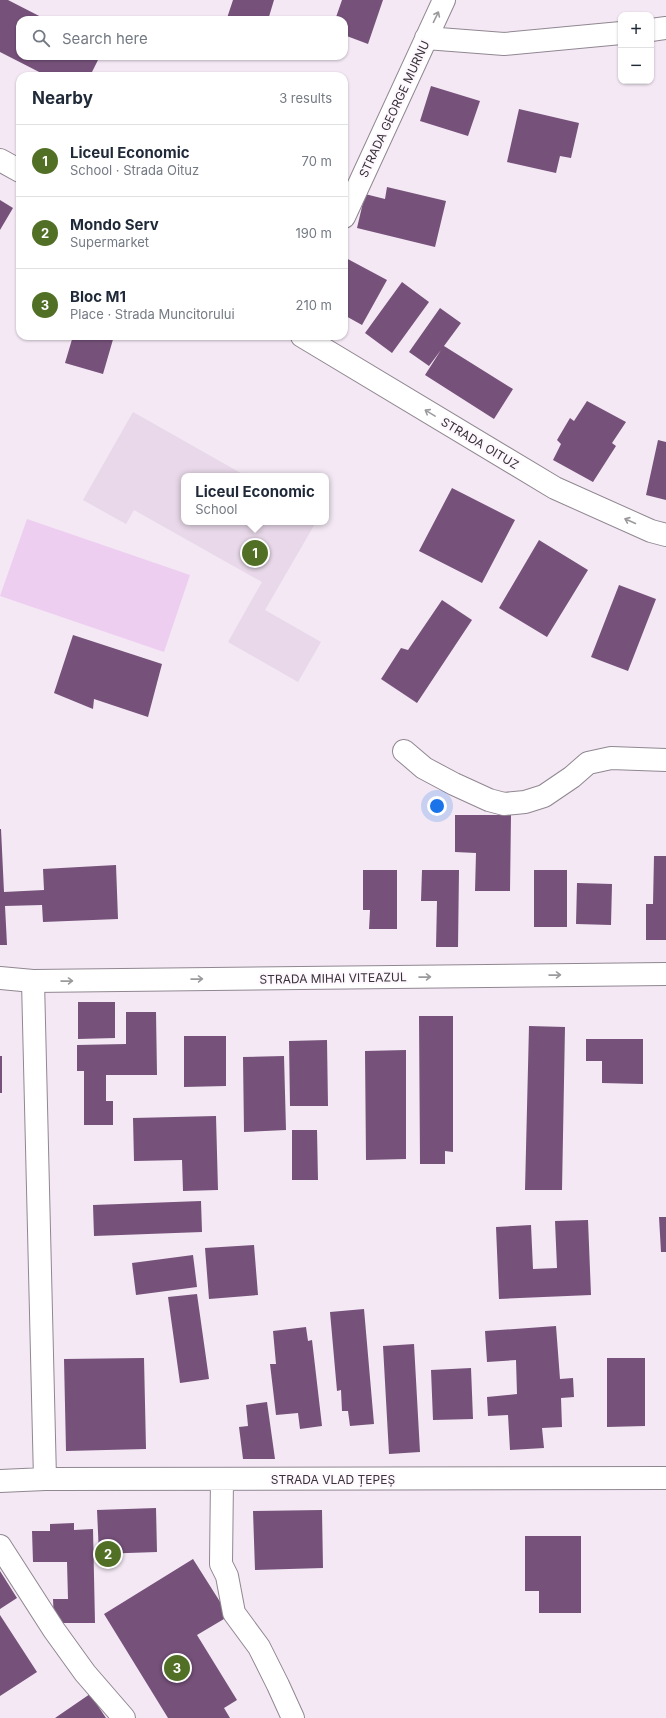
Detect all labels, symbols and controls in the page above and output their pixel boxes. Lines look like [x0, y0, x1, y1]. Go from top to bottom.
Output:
one-way arrow [433, 11, 440, 23]
map controls [618, 12, 654, 84]
button: + [618, 12, 654, 48]
search box [16, 16, 348, 60]
icon: search [30, 27, 52, 49]
text: Search here [62, 29, 148, 48]
street label: STRADA GEORGE MURNU [356, 38, 432, 180]
button: − [618, 48, 654, 84]
text: Nearby [32, 88, 93, 108]
text: 3 results [279, 90, 332, 106]
text: Liceul Economic [70, 143, 190, 162]
text: 1 [42, 153, 48, 169]
text: 70 m [302, 153, 332, 169]
text: School · Strada Oituz [70, 162, 199, 178]
text: Mondo Serv [70, 215, 159, 234]
text: 2 [41, 225, 49, 241]
text: 190 m [295, 225, 332, 241]
text: Supermarket [70, 234, 149, 250]
text: Bloc M1 [70, 287, 126, 306]
text: 3 [41, 297, 49, 313]
text: 210 m [296, 297, 332, 313]
text: Place · Strada Muncitorului [70, 306, 235, 322]
one-way arrow [424, 408, 436, 416]
street label: STRADA OITUZ [438, 414, 522, 472]
popup [181, 473, 329, 525]
text: Liceul Economic [195, 482, 315, 501]
text: School [195, 501, 237, 517]
one-way arrow [624, 517, 636, 525]
pin: 1 [242, 538, 268, 568]
your location [427, 796, 447, 816]
street label: STRADA MIHAI VITEAZUL [259, 969, 407, 987]
one-way arrow [548, 971, 561, 979]
one-way arrow [418, 973, 431, 981]
one-way arrow [190, 975, 203, 983]
one-way arrow [60, 977, 73, 985]
street label: STRADA VLAD ȚEPEȘ [271, 1472, 395, 1487]
pin: 2 [95, 1539, 121, 1569]
pin: 3 [164, 1653, 190, 1683]

